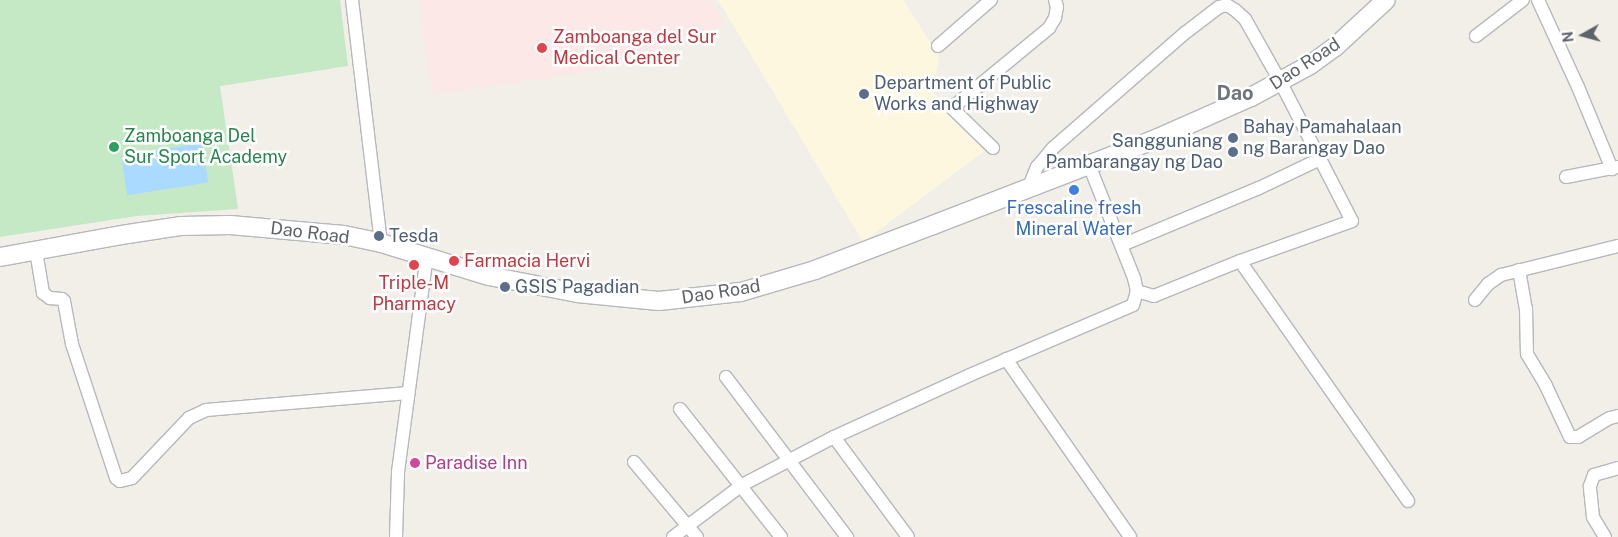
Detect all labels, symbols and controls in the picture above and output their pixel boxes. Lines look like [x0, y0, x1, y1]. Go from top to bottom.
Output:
north arrow [1558, 10, 1608, 60]
place label: Zamboanga del Sur Medical Center [553, 27, 717, 70]
text: N [1560, 30, 1577, 43]
street label: Dao Road [1266, 33, 1344, 95]
marker: Zamboanga del Sur Medical Center [535, 41, 549, 55]
place label: Department of Public Works and Highway [874, 73, 1052, 116]
district label: Dao [1216, 81, 1254, 105]
marker: Department of Public Works and Highway [858, 88, 870, 100]
place label: Bahay Pamahalaan ng Barangay Dao [1243, 117, 1402, 160]
place label: Zamboanga Del Sur Sport Academy [124, 126, 287, 168]
place label: Sangguniang Pambarangay ng Dao [1045, 131, 1223, 173]
marker: Bahay Pamahalaan ng Barangay Dao [1227, 132, 1239, 144]
marker: Zamboanga Del Sur Sport Academy [108, 141, 120, 153]
marker: Sangguniang Pambarangay ng Dao [1227, 146, 1239, 158]
marker: Frescaline fresh Mineral Water [1068, 184, 1080, 196]
place label: Frescaline fresh Mineral Water [1007, 198, 1141, 240]
street label: Dao Road [269, 217, 351, 249]
place label: Tesda [389, 225, 438, 247]
marker: Tesda [373, 230, 385, 242]
place label: Farmacia Hervi [464, 250, 590, 272]
marker: Farmacia Hervi [448, 255, 460, 267]
marker: Triple-M Pharmacy [408, 259, 420, 271]
place label: Triple-M Pharmacy [372, 273, 456, 316]
street label: Dao Road [680, 275, 762, 309]
place label: GSIS Pagadian [515, 276, 639, 298]
marker: GSIS Pagadian [499, 281, 511, 293]
place label: Paradise Inn [425, 452, 528, 474]
marker: Paradise Inn [409, 457, 421, 469]

